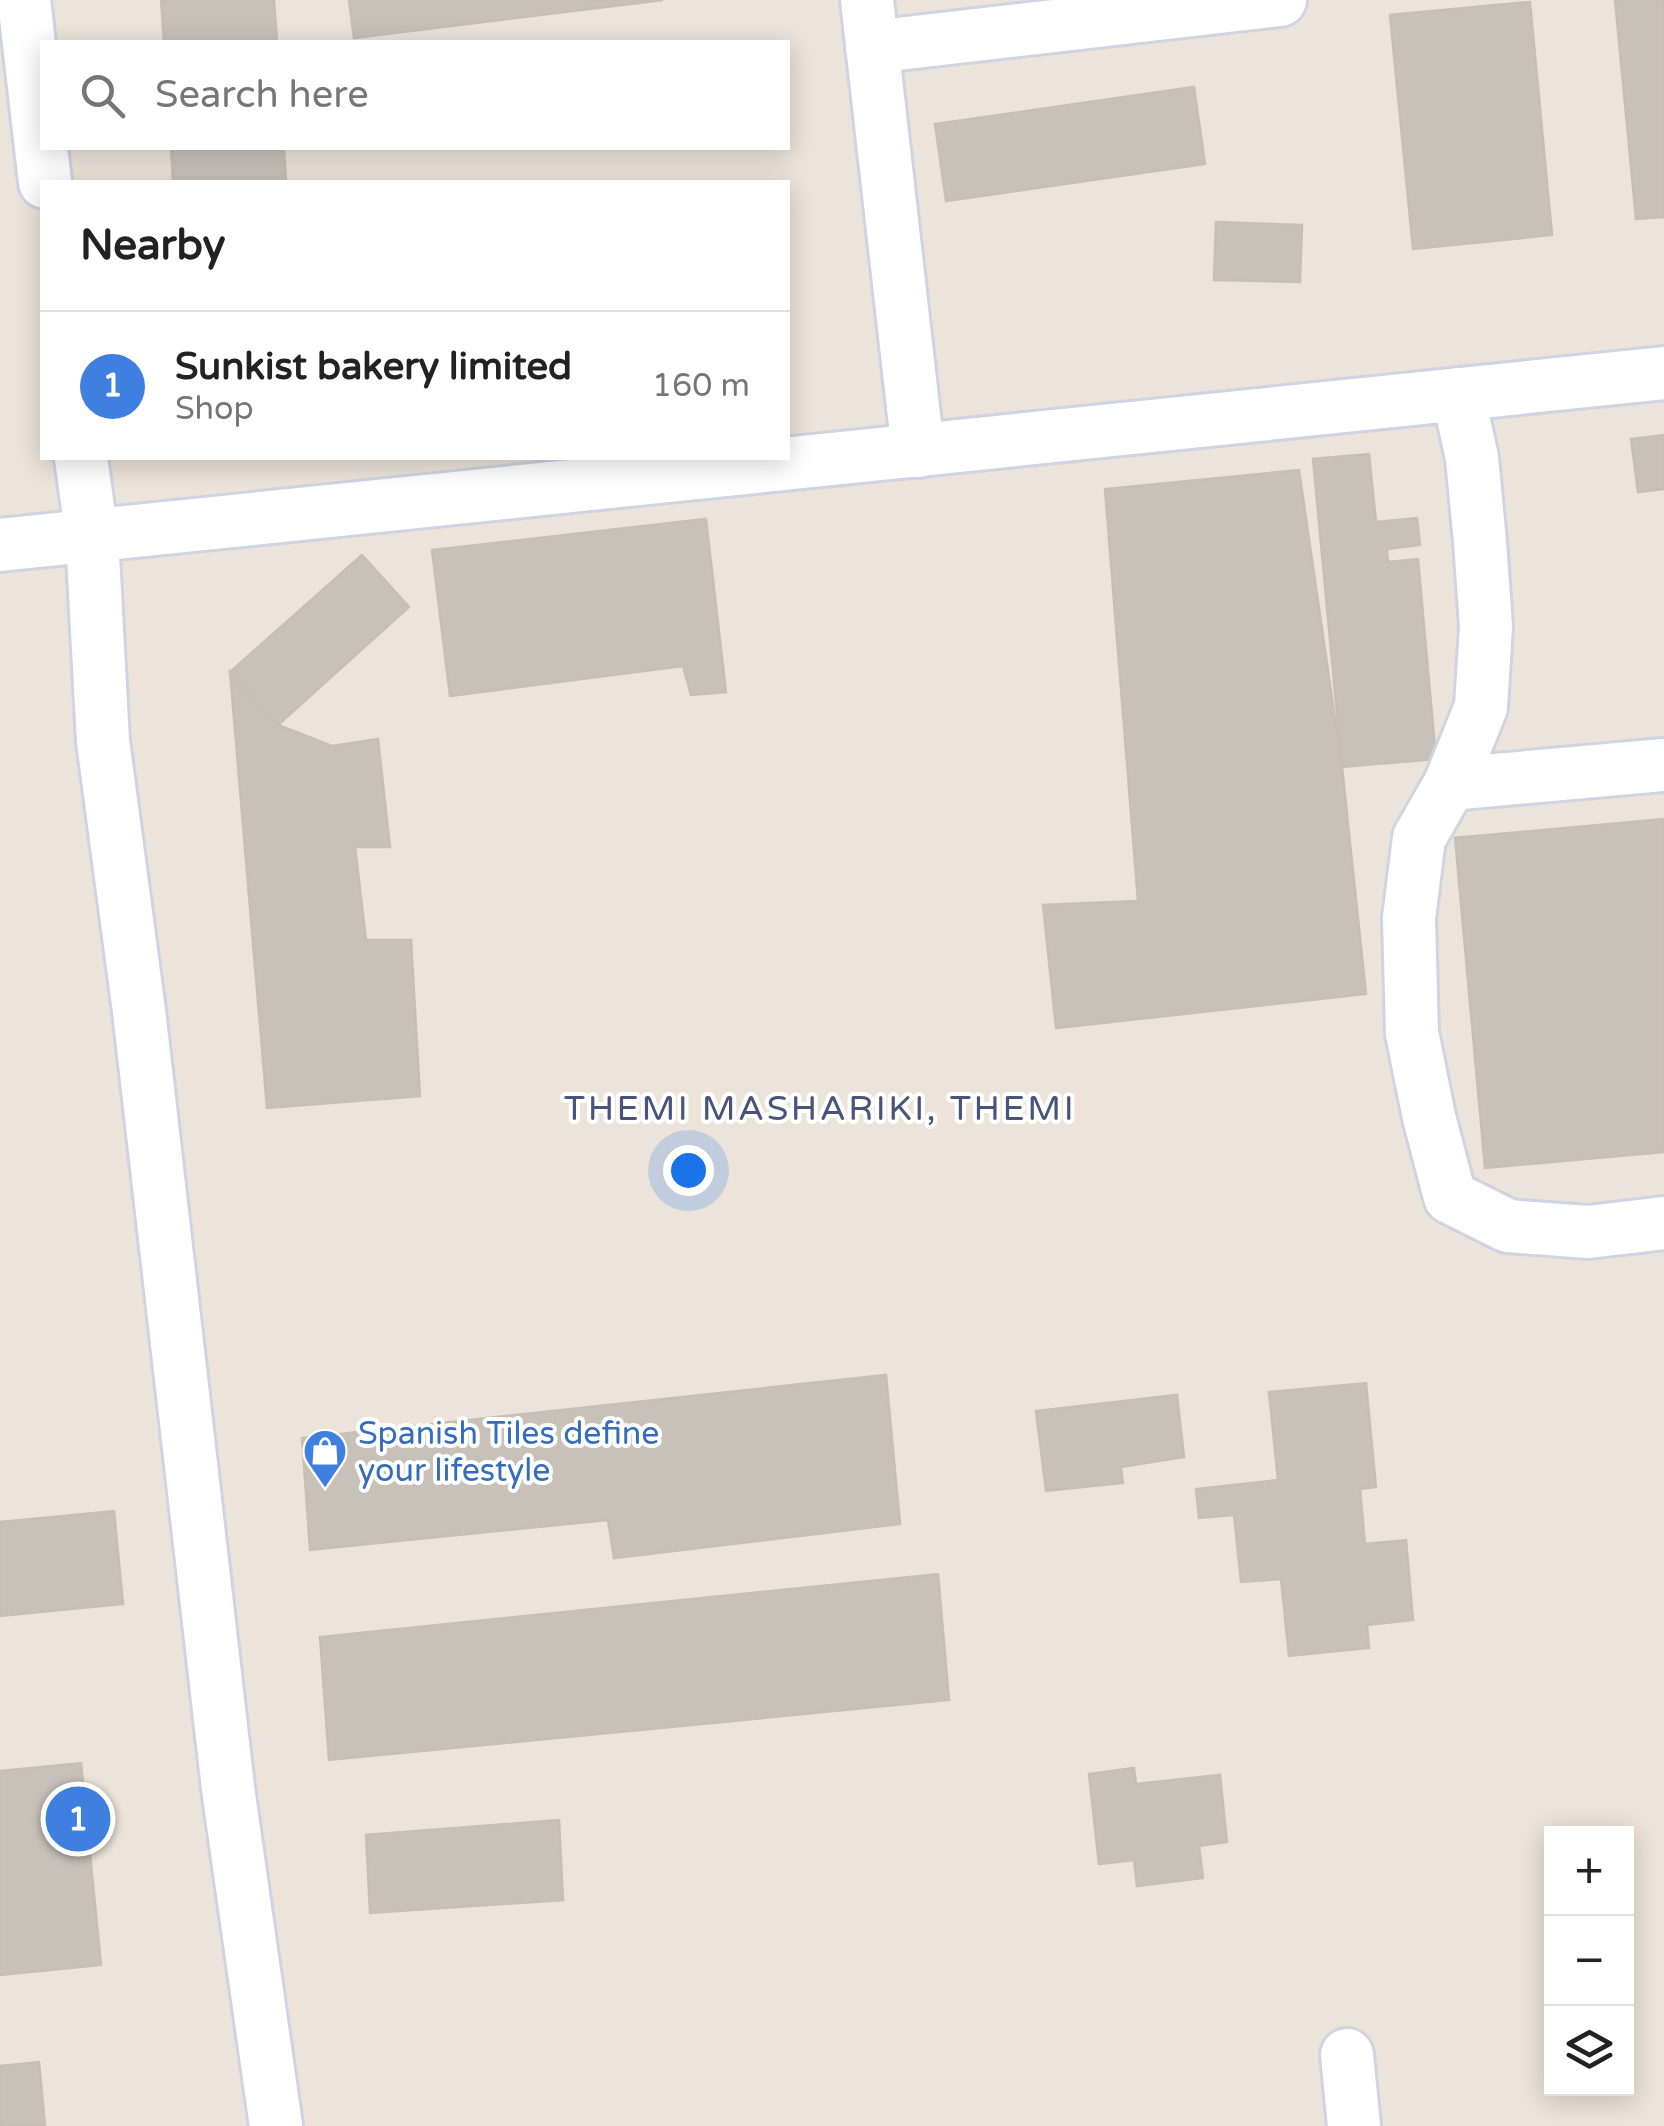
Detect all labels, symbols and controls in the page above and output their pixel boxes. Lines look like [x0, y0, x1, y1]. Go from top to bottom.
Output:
search box [40, 40, 790, 150]
icon: search [75, 68, 130, 123]
text: Search here [155, 72, 369, 118]
text: Nearby [80, 220, 225, 271]
text: Sunkist bakery limited [175, 344, 572, 390]
text: 1 [102, 367, 123, 405]
text: 160 m [652, 367, 750, 405]
text: Shop [175, 390, 254, 428]
district label: THEMI MASHARIKI, THEMI [564, 1088, 1076, 1130]
your location [663, 1145, 714, 1196]
place label: Spanish Tiles define your lifestyle [358, 1415, 659, 1490]
shop icon: Spanish Tiles define your lifestyle [302, 1428, 348, 1489]
pin: 1 [46, 1782, 110, 1856]
map controls [1544, 1826, 1634, 2096]
button: + [1544, 1826, 1634, 1916]
button: − [1544, 1916, 1634, 2006]
button: layers [1544, 2006, 1634, 2096]

